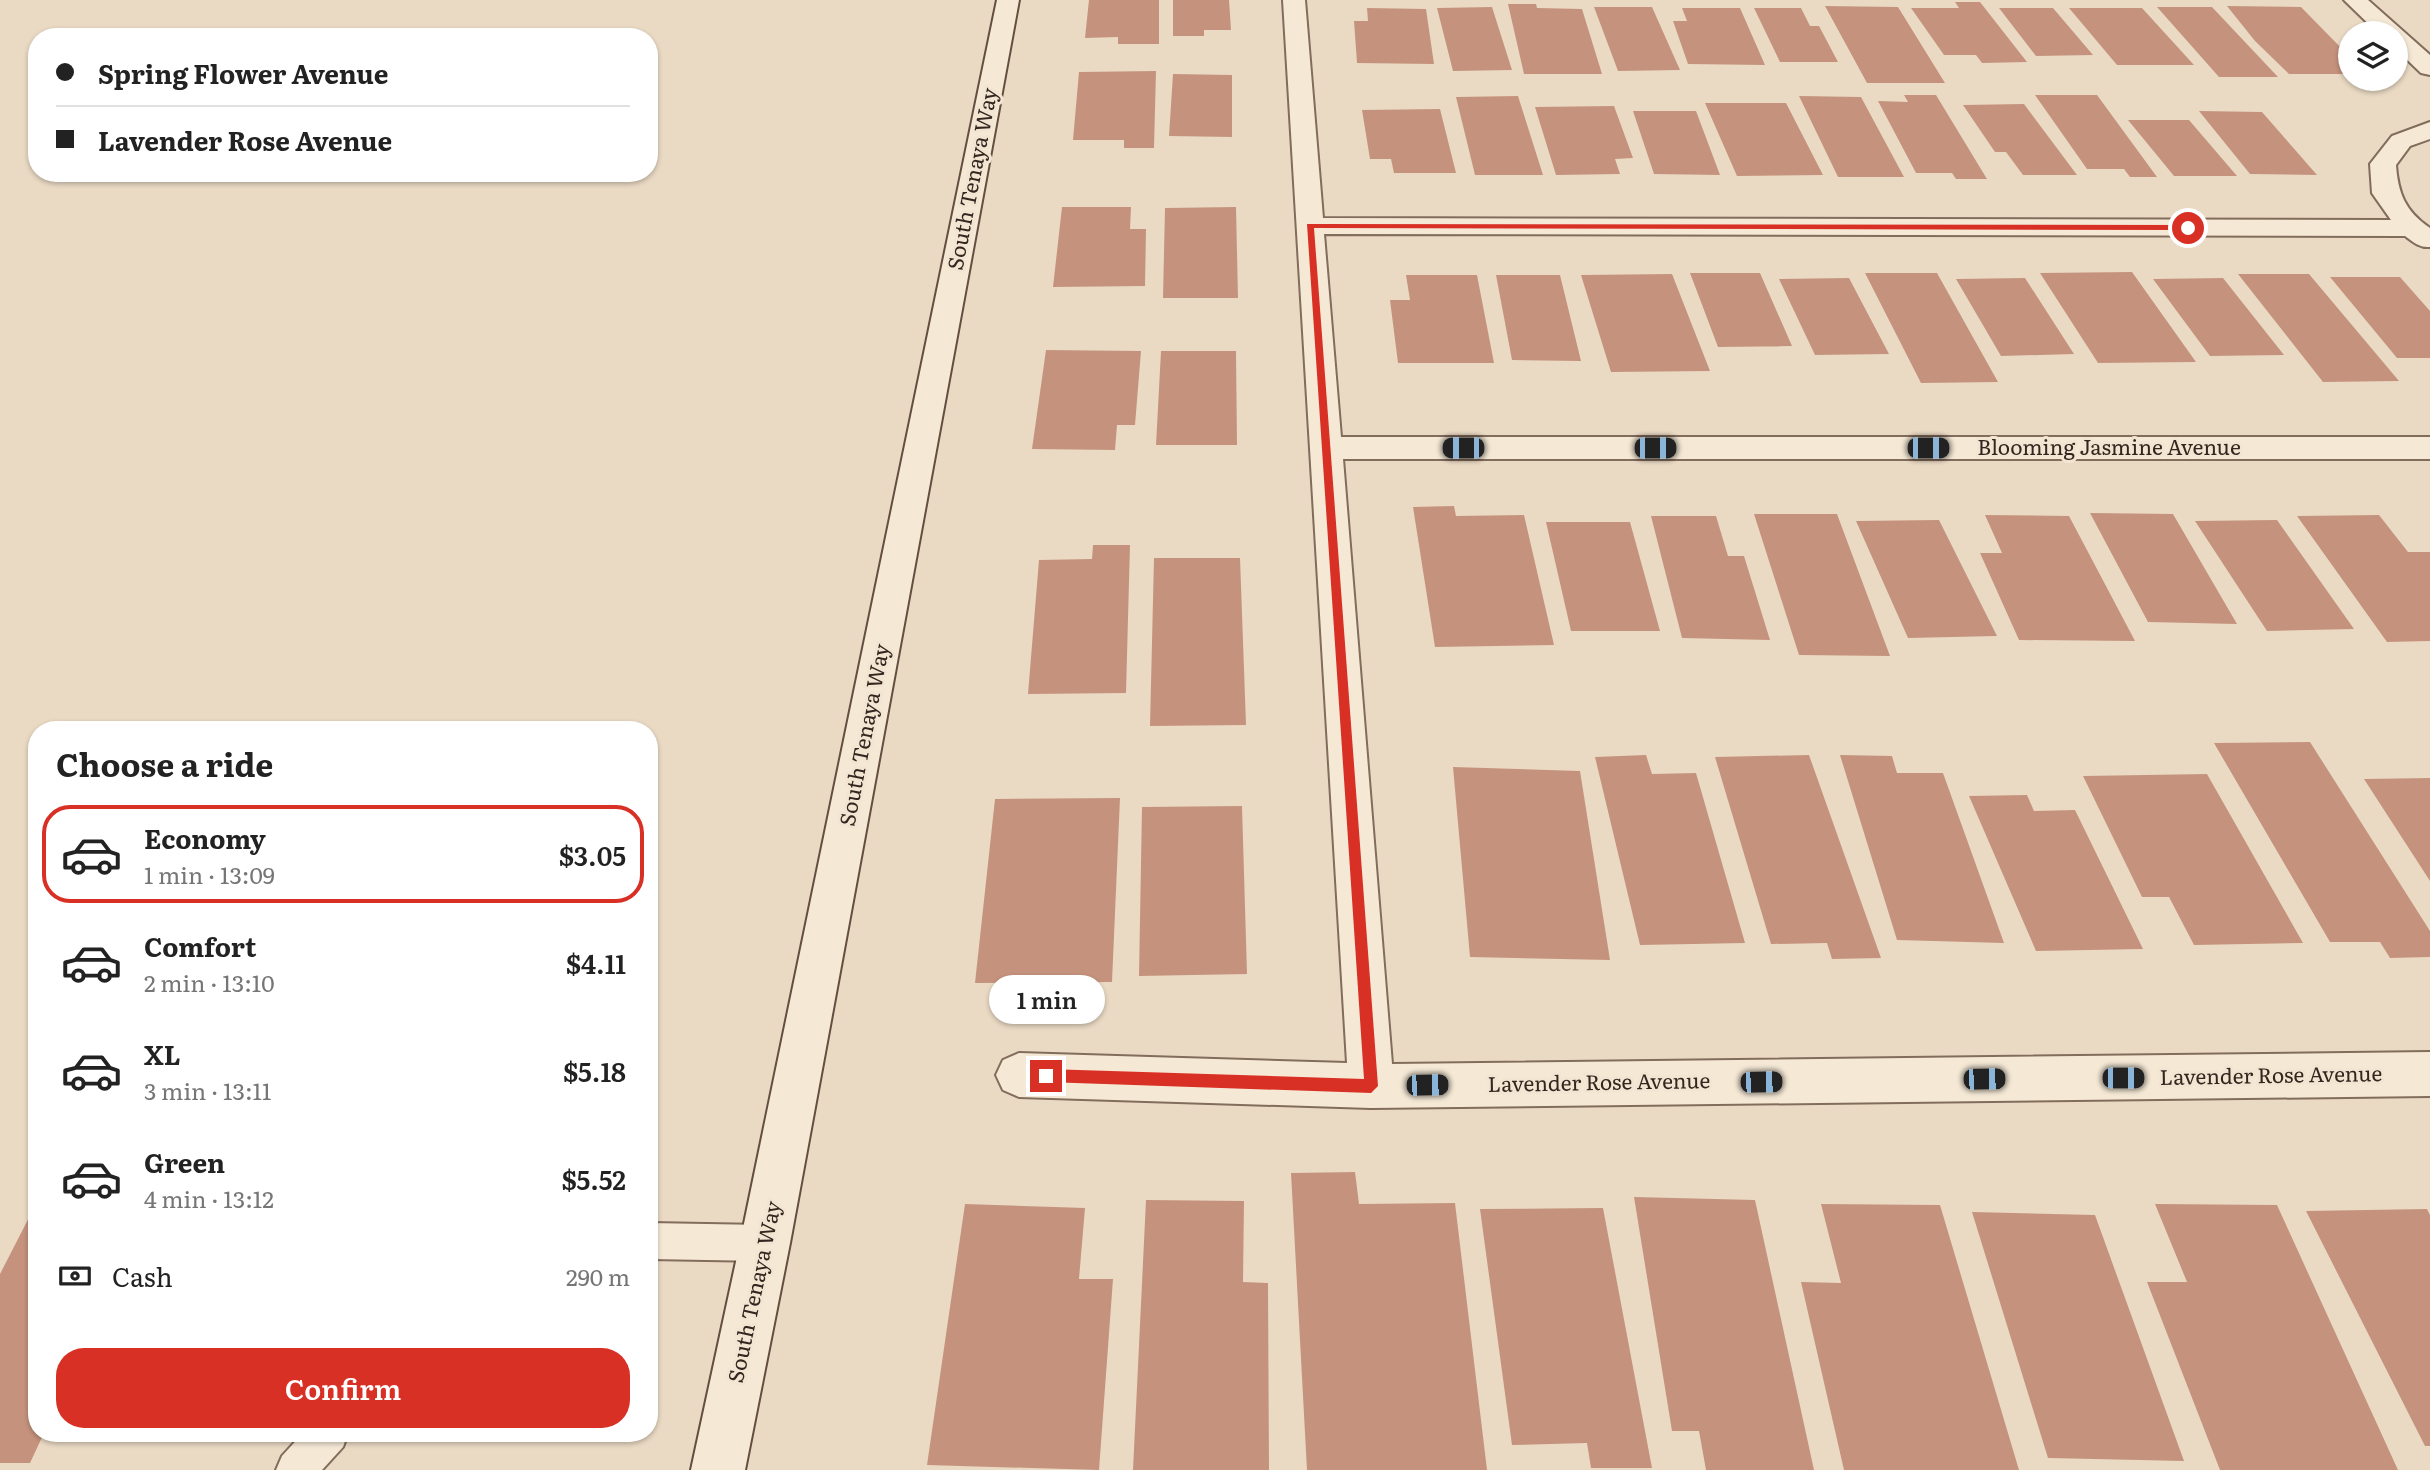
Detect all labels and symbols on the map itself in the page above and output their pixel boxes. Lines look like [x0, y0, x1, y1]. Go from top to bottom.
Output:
street label: South Tenaya Way [938, 84, 1004, 272]
route start [2172, 212, 2204, 244]
street label: Blooming Jasmine Avenue [1977, 430, 2241, 461]
car [1443, 438, 1485, 459]
car [1635, 438, 1677, 459]
car [1908, 438, 1950, 459]
street label: South Tenaya Way [830, 640, 896, 828]
callout: 1 min [988, 974, 1104, 1024]
street label: Lavender Rose Avenue [2159, 1056, 2383, 1091]
route end [1030, 1060, 1062, 1092]
street label: Lavender Rose Avenue [1487, 1063, 1711, 1098]
car [1963, 1068, 2006, 1090]
car [2103, 1068, 2145, 1089]
car [1740, 1071, 1783, 1093]
car [1406, 1074, 1449, 1096]
street label: South Tenaya Way [718, 1197, 787, 1385]

